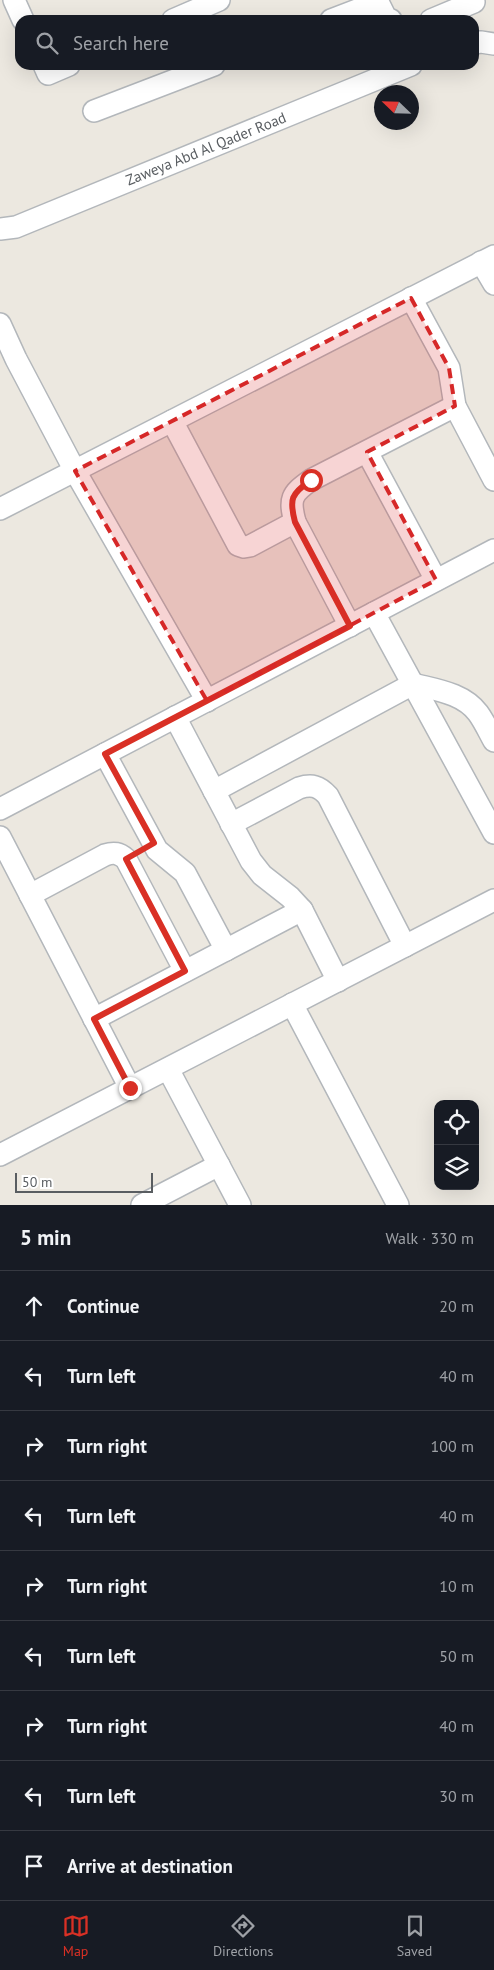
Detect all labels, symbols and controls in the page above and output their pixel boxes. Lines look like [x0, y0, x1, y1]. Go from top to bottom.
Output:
search box [15, 15, 479, 70]
icon: search [33, 29, 61, 57]
text: Search here [73, 31, 169, 55]
north arrow [374, 85, 419, 130]
street label: Zaweya Abd Al Qader Road [123, 108, 289, 189]
route start [300, 469, 323, 492]
route end [119, 1077, 142, 1100]
map controls [434, 1100, 479, 1190]
button: locate [434, 1100, 479, 1145]
button: layers [434, 1145, 479, 1190]
scale bar [15, 1170, 152, 1193]
text: 50 m [22, 1173, 52, 1191]
text: 5 min [20, 1224, 71, 1251]
text: Walk · 330 m [385, 1228, 474, 1248]
icon: ahead [20, 1292, 48, 1320]
text: Continue [67, 1294, 139, 1318]
text: 20 m [439, 1296, 474, 1316]
icon: left [20, 1362, 48, 1390]
text: Turn left [67, 1364, 136, 1388]
text: 40 m [439, 1366, 474, 1386]
icon: right [20, 1432, 48, 1460]
text: Turn right [67, 1434, 147, 1458]
text: 100 m [431, 1436, 474, 1456]
icon: left [20, 1502, 48, 1530]
text: Turn left [67, 1504, 136, 1528]
text: 40 m [439, 1506, 474, 1526]
icon: right [20, 1572, 48, 1600]
text: Turn right [67, 1574, 147, 1598]
text: 10 m [439, 1576, 474, 1596]
icon: left [20, 1642, 48, 1670]
text: Turn left [67, 1644, 136, 1668]
text: 50 m [439, 1646, 474, 1666]
icon: right [20, 1712, 48, 1740]
text: Turn right [67, 1714, 147, 1738]
text: 40 m [439, 1716, 474, 1736]
icon: left [20, 1782, 48, 1810]
text: Turn left [67, 1784, 136, 1808]
text: 30 m [439, 1786, 474, 1806]
icon: arrive [20, 1852, 48, 1880]
text: Arrive at destination [67, 1854, 233, 1878]
tab: Map [62, 1912, 90, 1960]
tab: Directions [213, 1912, 273, 1960]
tab: Saved [397, 1912, 432, 1960]

